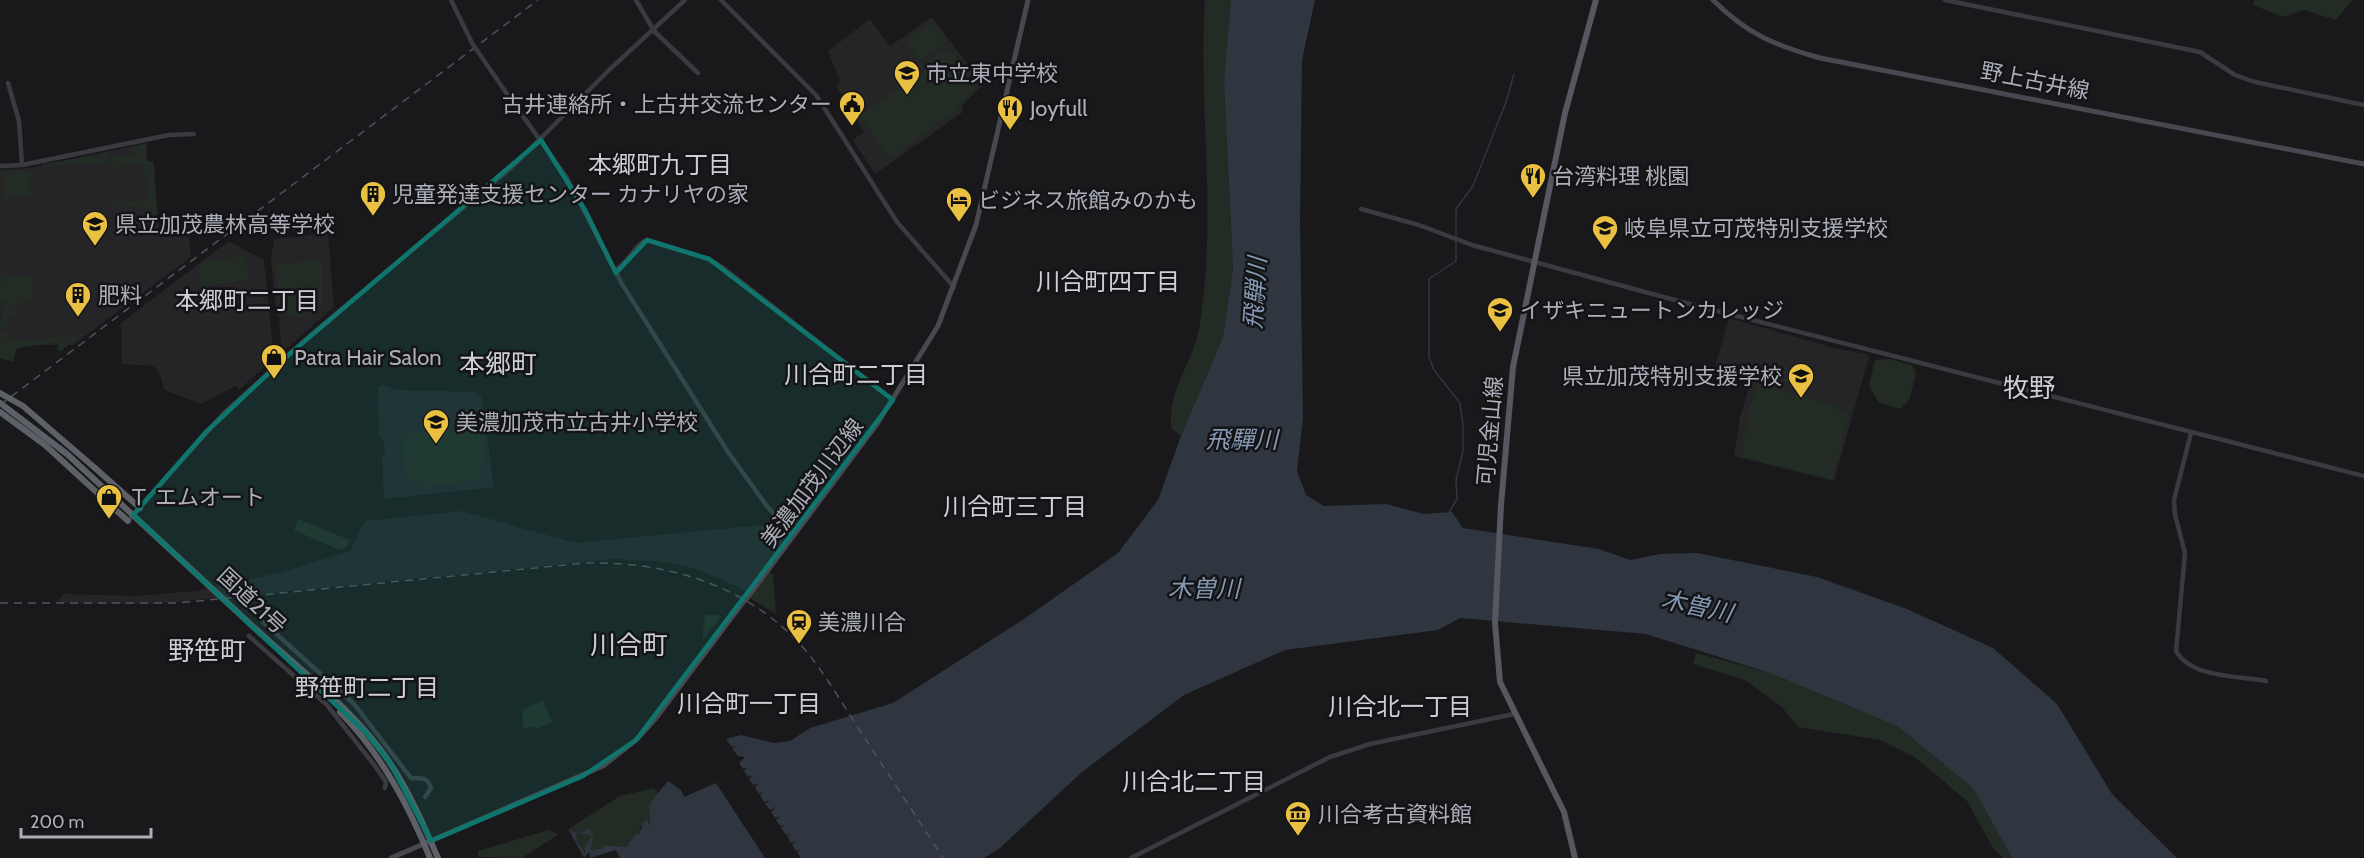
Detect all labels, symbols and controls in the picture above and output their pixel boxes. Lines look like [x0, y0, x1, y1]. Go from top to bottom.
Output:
street label: 野上古井線 [1978, 57, 2092, 105]
school or university icon: 市立東中学校 [892, 58, 922, 96]
place label: 市立東中学校 [926, 60, 1058, 87]
public building icon: 古井連絡所・上古井交流センター [837, 89, 867, 127]
place label: 古井連絡所・上古井交流センター [502, 91, 832, 118]
restaurant icon: Joyfull [995, 93, 1025, 131]
place label: Joyfull [1029, 95, 1088, 122]
district label: 本郷町九丁目 [588, 150, 732, 179]
restaurant icon: 台湾料理 桃園 [1518, 161, 1548, 199]
place label: 台湾料理 桃園 [1552, 163, 1689, 190]
building icon: 児童発達支援センター カナリヤの家 [358, 179, 388, 217]
place label: 児童発達支援センター カナリヤの家 [392, 181, 749, 208]
hotel icon: ビジネス旅館みのかも [944, 185, 974, 223]
place label: ビジネス旅館みのかも [978, 187, 1198, 214]
school or university icon: 県立加茂農林高等学校 [80, 209, 110, 247]
place label: 県立加茂農林高等学校 [115, 211, 335, 238]
school or university icon: 岐阜県立可茂特別支援学校 [1590, 213, 1620, 251]
place label: 岐阜県立可茂特別支援学校 [1624, 215, 1888, 242]
water label: 飛騨川 [1238, 253, 1272, 330]
district label: 川合町四丁目 [1036, 267, 1180, 296]
building icon: 肥料 [63, 280, 93, 318]
place label: 肥料 [98, 282, 142, 309]
district label: 本郷町二丁目 [175, 286, 319, 315]
school or university icon: イザキニュートンカレッジ [1485, 295, 1515, 333]
place label: イザキニュートンカレッジ [1520, 297, 1784, 324]
shop icon: Patra Hair Salon [259, 342, 289, 380]
place label: Patra Hair Salon [294, 344, 442, 371]
district label: 本郷町 [459, 348, 537, 380]
district label: 川合町二丁目 [784, 360, 928, 389]
school or university icon: 県立加茂特別支援学校 [1786, 361, 1816, 399]
place label: 県立加茂特別支援学校 [1562, 363, 1782, 390]
district label: 牧野 [2003, 372, 2055, 404]
street label: 可児金山線 [1472, 375, 1508, 487]
school or university icon: 美濃加茂市立古井小学校 [421, 407, 451, 445]
place label: 美濃加茂市立古井小学校 [456, 409, 698, 436]
street label: 美濃加茂川辺線 [755, 413, 869, 553]
water label: 飛驒川 [1206, 425, 1281, 454]
shop icon: Ｔ エムオート [94, 482, 124, 520]
place label: Ｔ エムオート [128, 484, 265, 511]
district label: 川合町三丁目 [943, 492, 1087, 521]
street label: 国道21号 [212, 562, 292, 640]
water label: 木曽川 [1168, 574, 1243, 603]
water label: 木曽川 [1659, 584, 1738, 628]
station icon: 美濃川合 [784, 607, 814, 645]
place label: 美濃川合 [818, 609, 906, 636]
district label: 川合町 [590, 629, 668, 661]
district label: 野笹町 [168, 635, 246, 667]
district label: 野笹町二丁目 [295, 673, 439, 702]
district label: 川合町一丁目 [677, 689, 821, 718]
district label: 川合北一丁目 [1328, 692, 1472, 721]
district label: 川合北二丁目 [1122, 767, 1266, 796]
museum icon: 川合考古資料館 [1283, 799, 1313, 837]
scale bar [21, 801, 152, 839]
place label: 川合考古資料館 [1318, 801, 1472, 828]
text: 200 m [30, 811, 84, 833]

